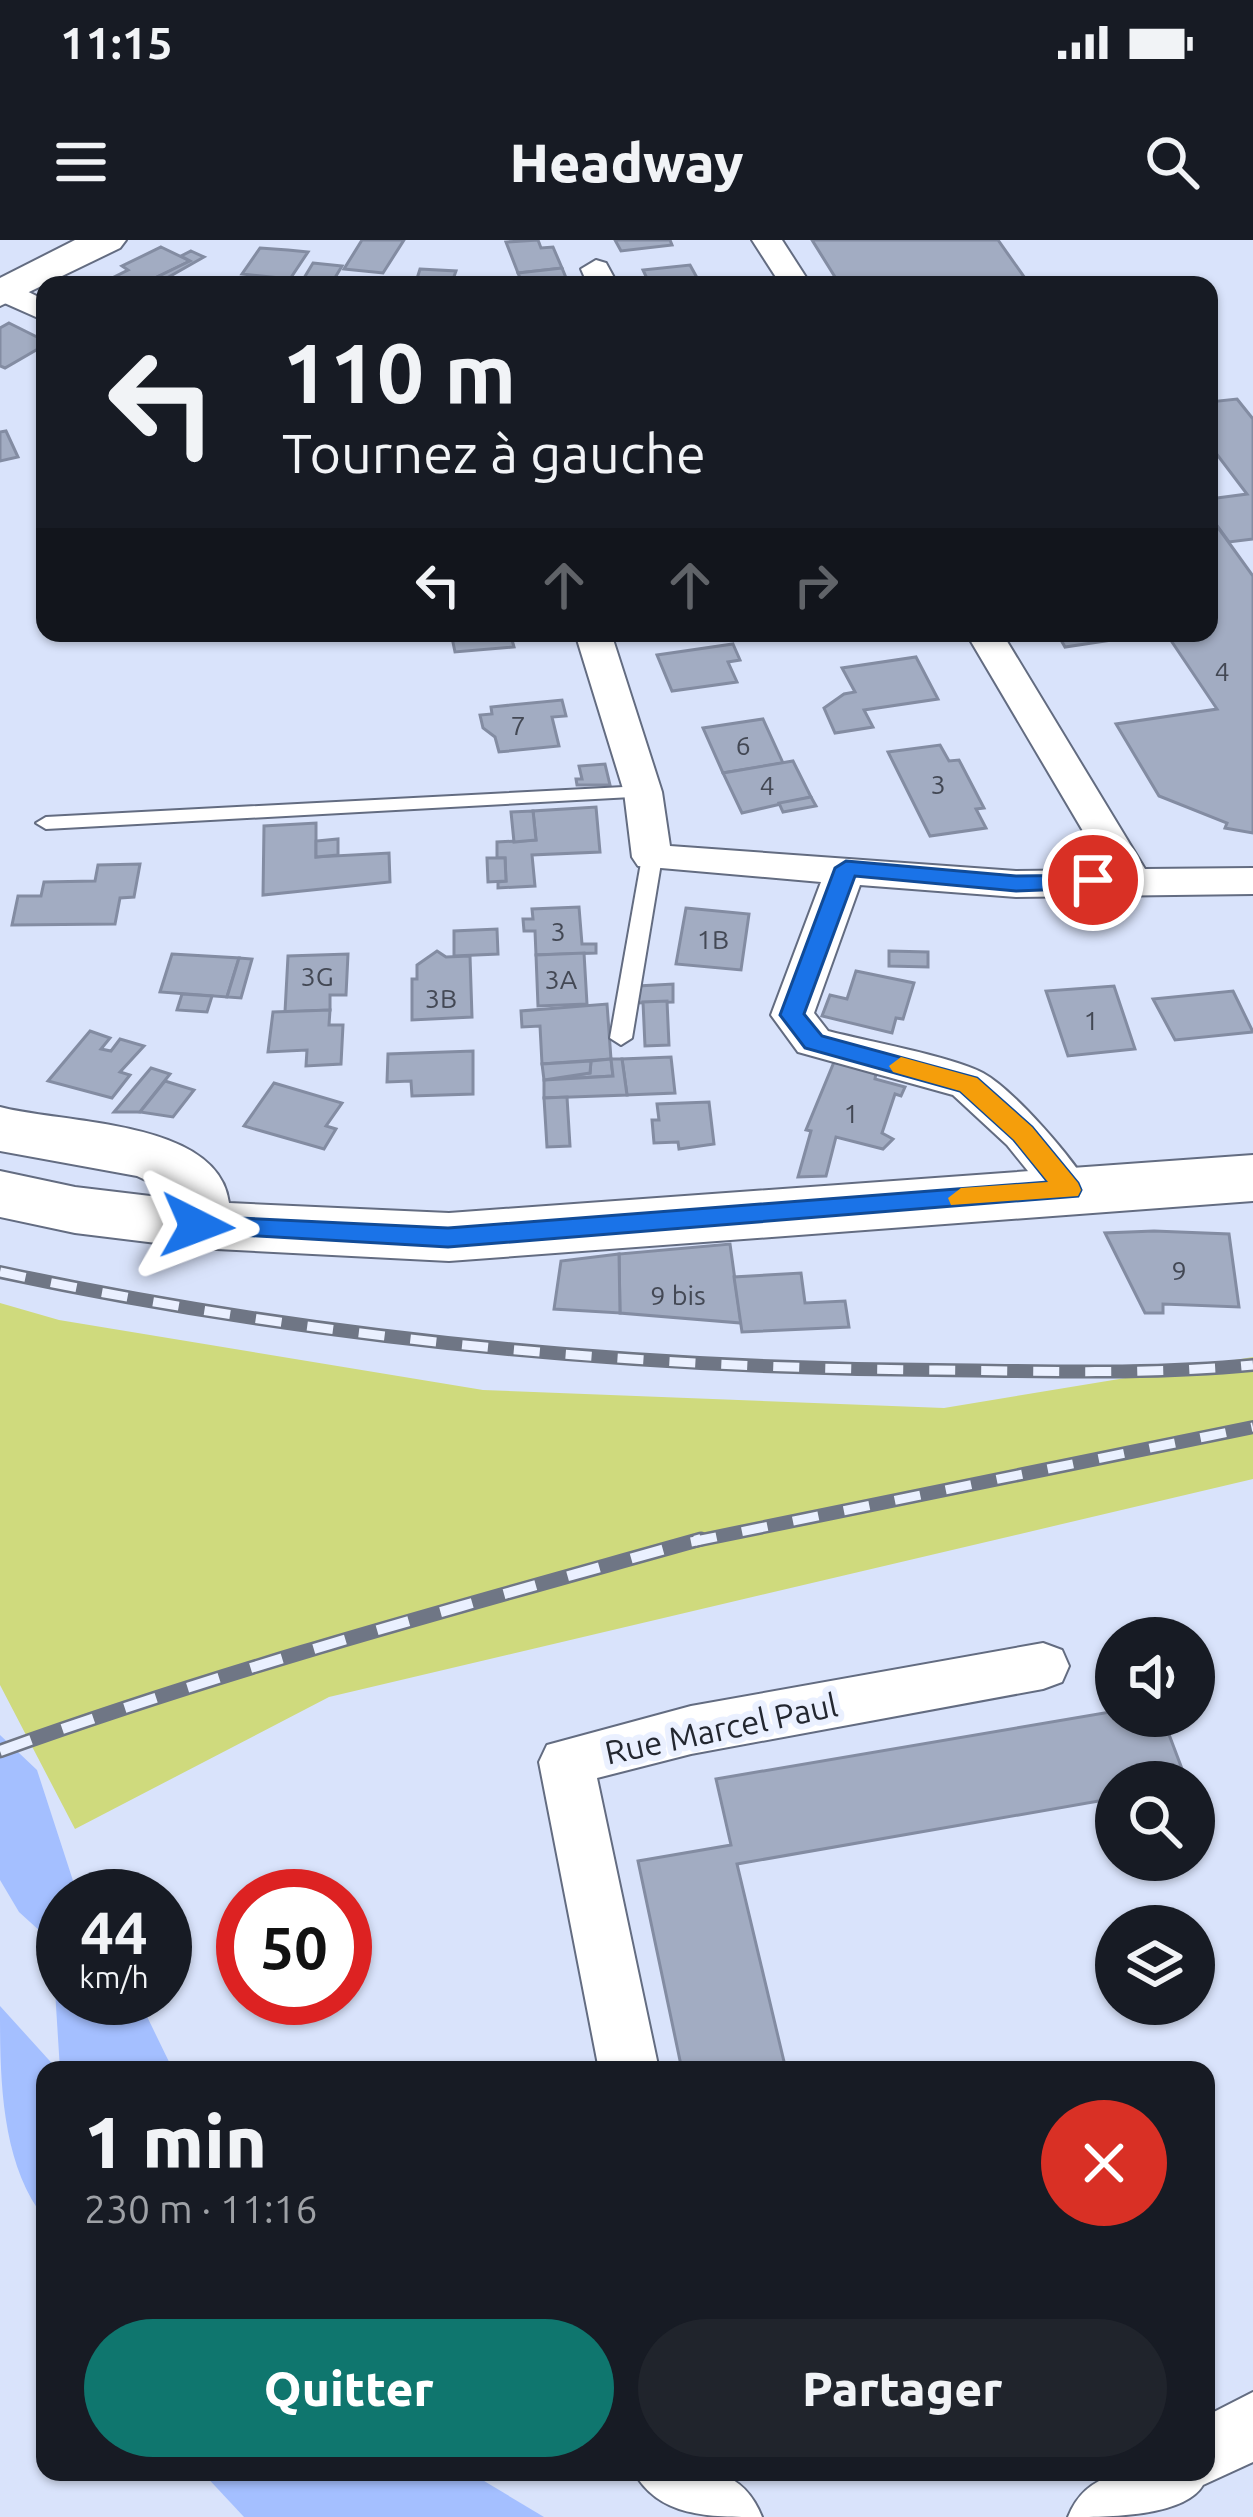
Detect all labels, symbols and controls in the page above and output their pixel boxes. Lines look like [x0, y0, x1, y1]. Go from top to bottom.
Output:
text: 11:15 [60, 17, 173, 68]
icon: menu [48, 129, 114, 195]
icon: search [1139, 129, 1205, 195]
text: Headway [509, 132, 744, 192]
icon: left [84, 324, 240, 480]
text: 110 m [282, 325, 516, 419]
text: Tournez à gauche [282, 423, 706, 483]
icon: left [405, 552, 471, 618]
icon: ahead [531, 552, 597, 618]
icon: ahead [657, 552, 723, 618]
icon: right [783, 552, 849, 618]
house number: 4 [1214, 656, 1230, 686]
house number: 7 [510, 710, 526, 740]
house number: 6 [735, 730, 751, 760]
house number: 3 [930, 769, 946, 799]
house number: 4 [759, 770, 775, 800]
pin [1042, 829, 1144, 931]
icon: arrive [1060, 847, 1126, 913]
house number: 3 [550, 916, 566, 946]
house number: 1B [697, 924, 729, 954]
house number: 3G [300, 961, 334, 991]
house number: 3A [545, 964, 578, 994]
house number: 3B [425, 983, 457, 1013]
house number: 1 [1083, 1005, 1099, 1035]
house number: 1 [843, 1098, 859, 1128]
position arrow [134, 1163, 260, 1289]
house number: 9 [1171, 1255, 1187, 1285]
house number: 9 bis [650, 1280, 706, 1310]
map controls [1095, 1617, 1215, 2025]
button: sound [1095, 1617, 1215, 1737]
street label: Rue Marcel Paul [601, 1685, 841, 1771]
button: search [1095, 1761, 1215, 1881]
speed limit sign: 50 [216, 1869, 372, 2025]
text: 44 [80, 1898, 148, 1965]
button: layers [1095, 1905, 1215, 2025]
text: km/h [79, 1960, 149, 1994]
button: close [1041, 2100, 1167, 2226]
text: 1 min [84, 2101, 267, 2182]
text: 230 m · 11:16 [84, 2187, 318, 2230]
button: Quitter [84, 2319, 614, 2457]
button: Partager [638, 2319, 1167, 2457]

